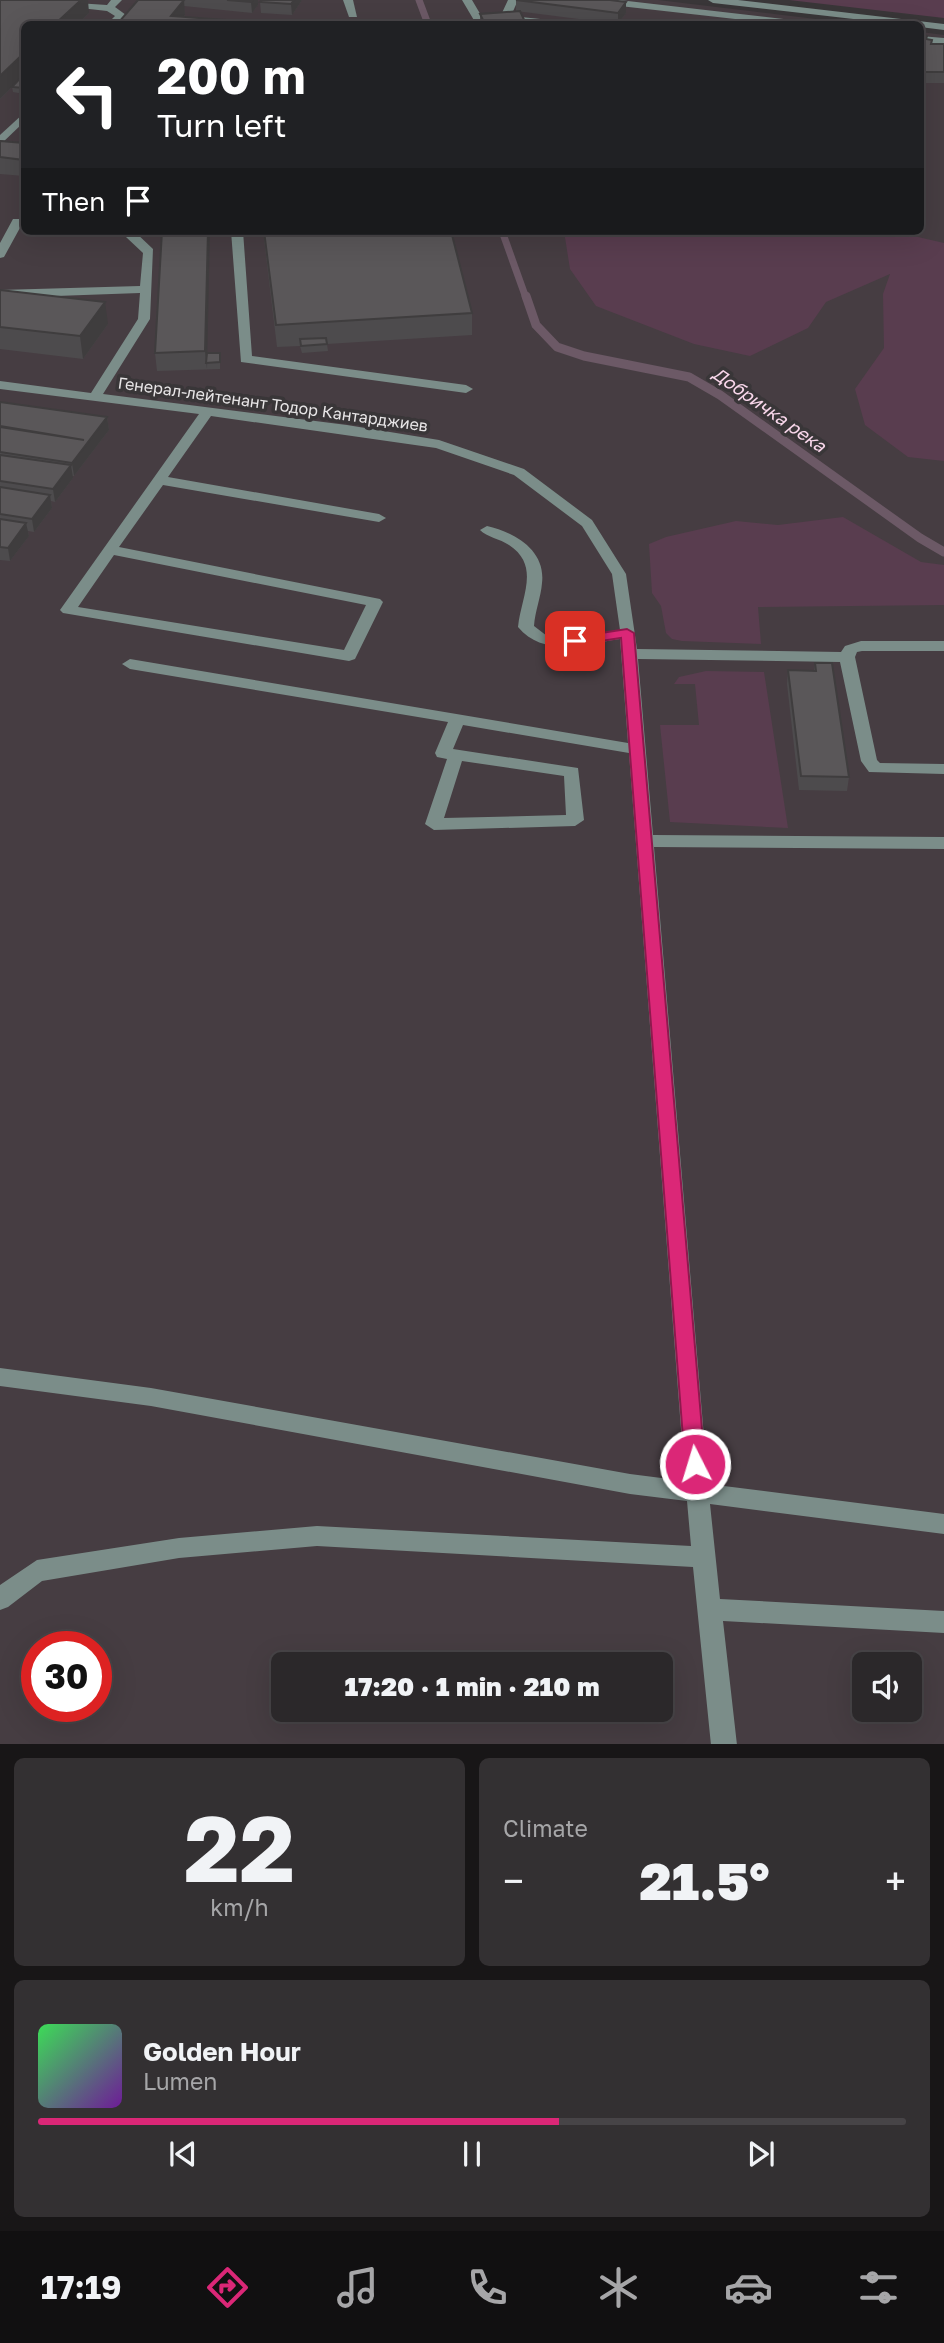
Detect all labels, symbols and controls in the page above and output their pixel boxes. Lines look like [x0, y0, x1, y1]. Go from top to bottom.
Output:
text: 200 m [157, 46, 306, 105]
icon: left [42, 49, 133, 140]
text: Turn left [157, 106, 286, 144]
icon: arrive [119, 182, 157, 220]
text: Then [42, 186, 105, 217]
water label: Добричка река [708, 361, 831, 457]
street label: Генерал-лейтенант Тодор Кантарджиев [117, 372, 429, 436]
pin [545, 611, 605, 671]
icon: arrive [556, 622, 594, 660]
position arrow [658, 1427, 732, 1501]
speed limit sign: 30 [21, 1631, 112, 1722]
map controls [852, 1652, 922, 1722]
button: sound [852, 1652, 922, 1722]
text: 17:20 · 1 min · 210 m [344, 1671, 600, 1702]
text: 22 [184, 1793, 295, 1902]
text: Climate [503, 1814, 588, 1842]
text: 21.5° [640, 1849, 769, 1911]
text: − [503, 1858, 524, 1903]
text: + [885, 1858, 906, 1903]
text: km/h [210, 1893, 269, 1921]
text: Golden Hour [143, 2036, 301, 2067]
text: Lumen [143, 2067, 217, 2095]
icon: previous [164, 2135, 202, 2173]
icon: pause [453, 2135, 491, 2173]
icon: next [742, 2135, 780, 2173]
icon: directions [203, 2263, 252, 2312]
icon: music [333, 2263, 382, 2312]
icon: phone [463, 2263, 512, 2312]
icon: climate [594, 2263, 643, 2312]
icon: car [724, 2263, 773, 2312]
icon: filters [854, 2263, 903, 2312]
text: 17:19 [41, 2268, 122, 2306]

